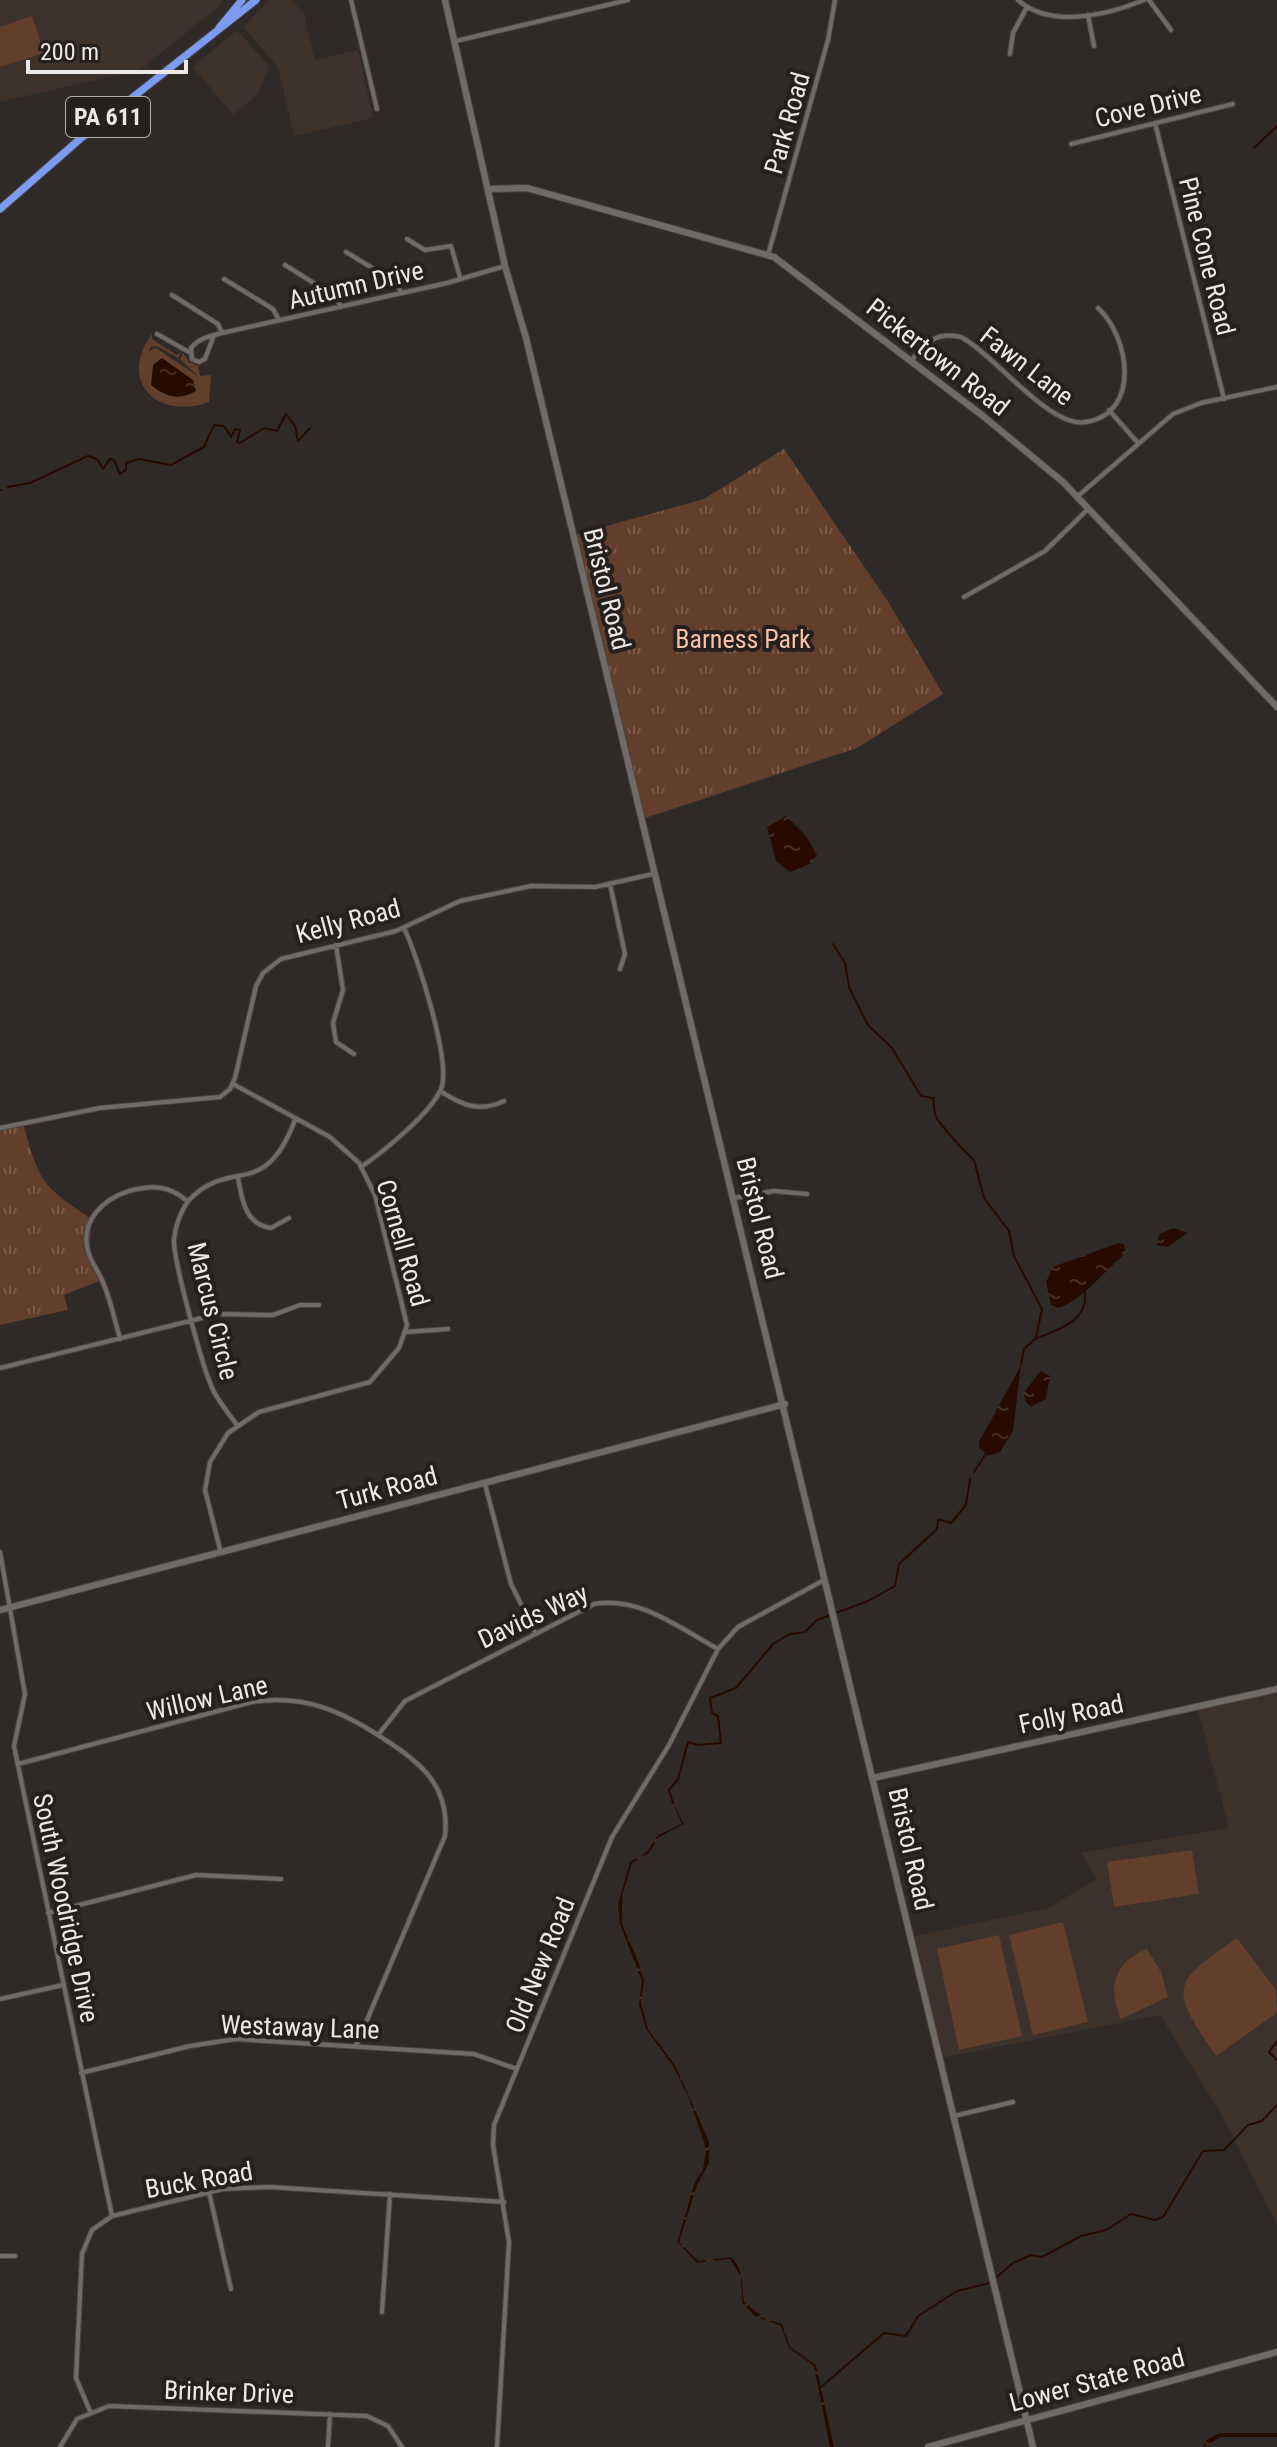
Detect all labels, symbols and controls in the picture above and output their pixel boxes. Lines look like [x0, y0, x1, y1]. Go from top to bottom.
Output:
scale bar [28, 24, 186, 74]
text: 200 m [40, 38, 99, 66]
street label: Park Road [758, 69, 816, 177]
street label: Cove Drive [1092, 78, 1204, 134]
road number: PA 611 [66, 97, 150, 137]
street label: Pine Cone Road [1173, 174, 1241, 338]
street label: Autumn Drive [286, 255, 426, 315]
street label: Pickertown Road [861, 292, 1015, 422]
street label: Fawn Lane [975, 320, 1079, 412]
street label: Bristol Road [577, 525, 637, 653]
park label: Barness Park [675, 624, 811, 654]
street label: Kelly Road [292, 893, 404, 949]
street label: Bristol Road [730, 1154, 790, 1282]
street label: Cornell Road [371, 1176, 435, 1310]
street label: Marcus Circle [181, 1239, 245, 1383]
street label: Turk Road [334, 1460, 440, 1516]
street label: Davids Way [473, 1578, 593, 1654]
street label: Willow Lane [144, 1670, 270, 1726]
street label: Folly Road [1016, 1688, 1126, 1740]
street label: Bristol Road [882, 1785, 940, 1913]
street label: South Woodridge Drive [27, 1791, 105, 2025]
street label: Old New Road [499, 1893, 581, 2037]
street label: Westaway Lane [220, 2009, 380, 2045]
street label: Buck Road [143, 2156, 255, 2204]
street label: Lower State Road [1006, 2342, 1188, 2418]
street label: Brinker Drive [163, 2375, 295, 2409]

